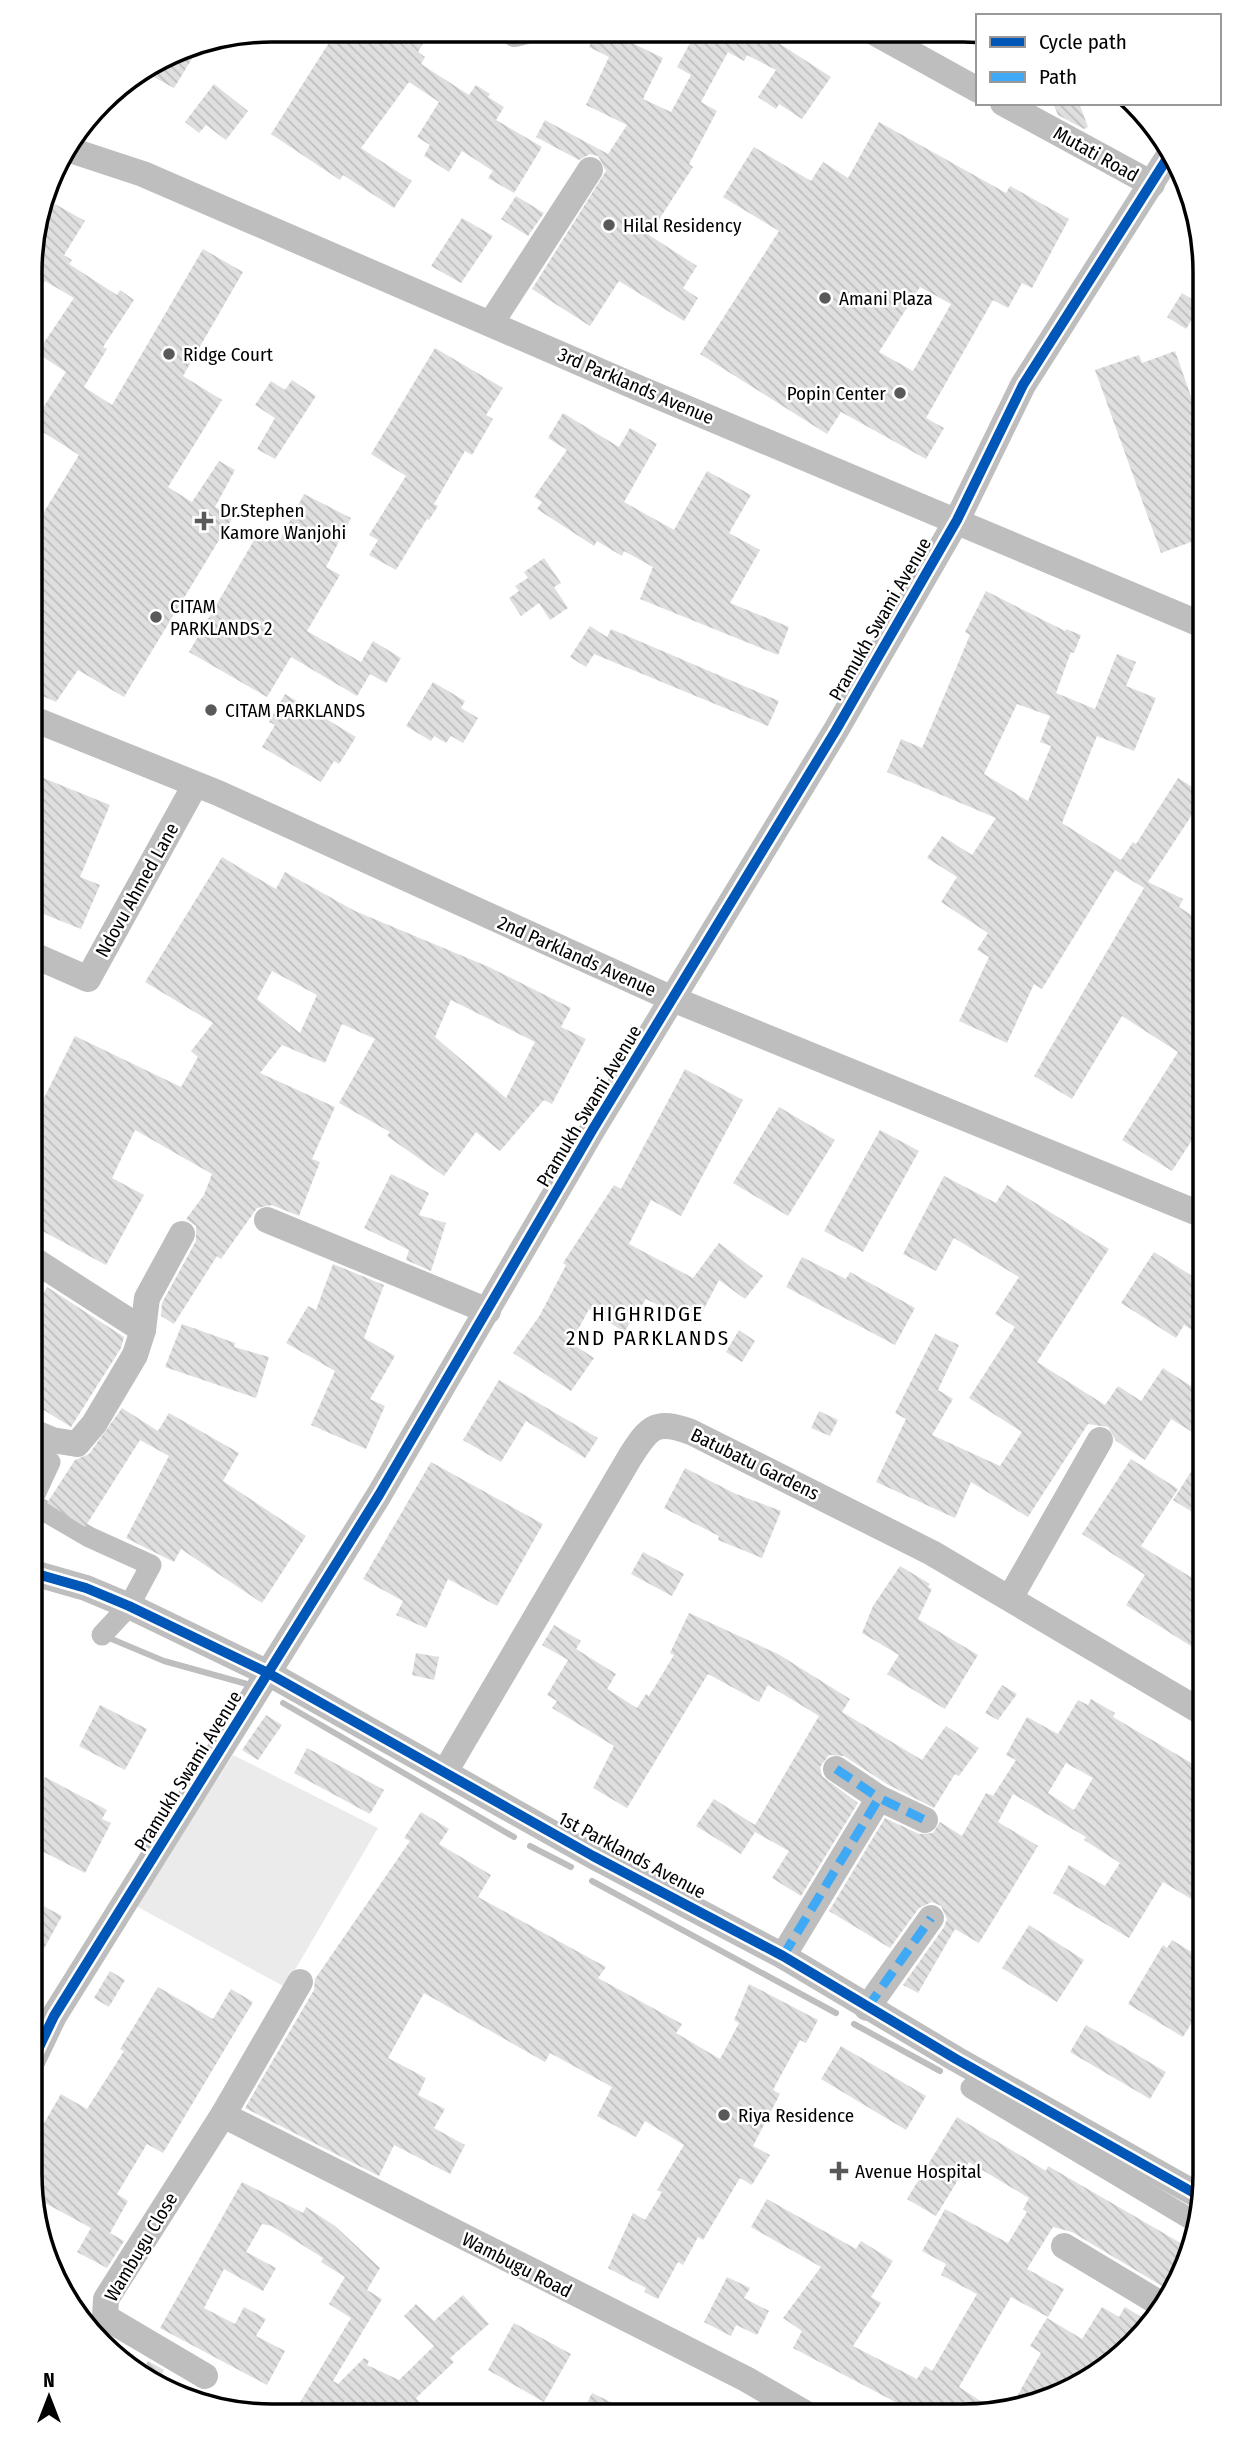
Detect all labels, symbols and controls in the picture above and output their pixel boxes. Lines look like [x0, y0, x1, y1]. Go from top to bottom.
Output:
legend [976, 14, 1221, 105]
text: Cycle path [1039, 29, 1127, 55]
text: Path [1039, 64, 1077, 90]
street label: Mutati Road [1049, 121, 1143, 187]
place label: Hilal Residency [623, 214, 742, 237]
marker: Hilal Residency [601, 217, 617, 233]
place label: Amani Plaza [839, 287, 933, 310]
marker: Amani Plaza [817, 290, 833, 306]
place label: Ridge Court [183, 343, 274, 366]
street label: 3rd Parklands Avenue [555, 343, 717, 429]
marker: Ridge Court [161, 346, 177, 362]
place label: Popin Center [787, 382, 886, 405]
marker: Popin Center [892, 385, 908, 401]
place label: Dr.Stephen Kamore Wanjohi [220, 499, 346, 544]
marker: Dr.Stephen Kamore Wanjohi [194, 511, 214, 531]
street label: Pramukh Swami Avenue [824, 533, 936, 705]
place label: CITAM PARKLANDS 2 [170, 595, 272, 640]
marker: CITAM PARKLANDS 2 [148, 609, 164, 625]
place label: CITAM PARKLANDS [225, 699, 365, 722]
marker: CITAM PARKLANDS [203, 702, 219, 718]
street label: Ndovu Ahmed Lane [91, 819, 183, 961]
street label: 2nd Parklands Avenue [494, 911, 660, 1001]
street label: Pramukh Swami Avenue [532, 1021, 646, 1191]
district label: HIGHRIDGE 2ND PARKLANDS [566, 1301, 730, 1351]
street label: Batubatu Gardens [687, 1423, 823, 1505]
street label: Pramukh Swami Avenue [129, 1687, 247, 1855]
street label: 1st Parklands Avenue [554, 1806, 710, 1904]
place label: Riya Residence [738, 2104, 854, 2127]
marker: Riya Residence [716, 2107, 732, 2123]
place label: Avenue Hospital [855, 2160, 981, 2183]
marker: Avenue Hospital [829, 2161, 849, 2181]
street label: Wambugu Close [100, 2189, 182, 2305]
street label: Wambugu Road [458, 2227, 576, 2303]
north arrow [14, 2362, 84, 2432]
text: N [43, 2369, 55, 2392]

